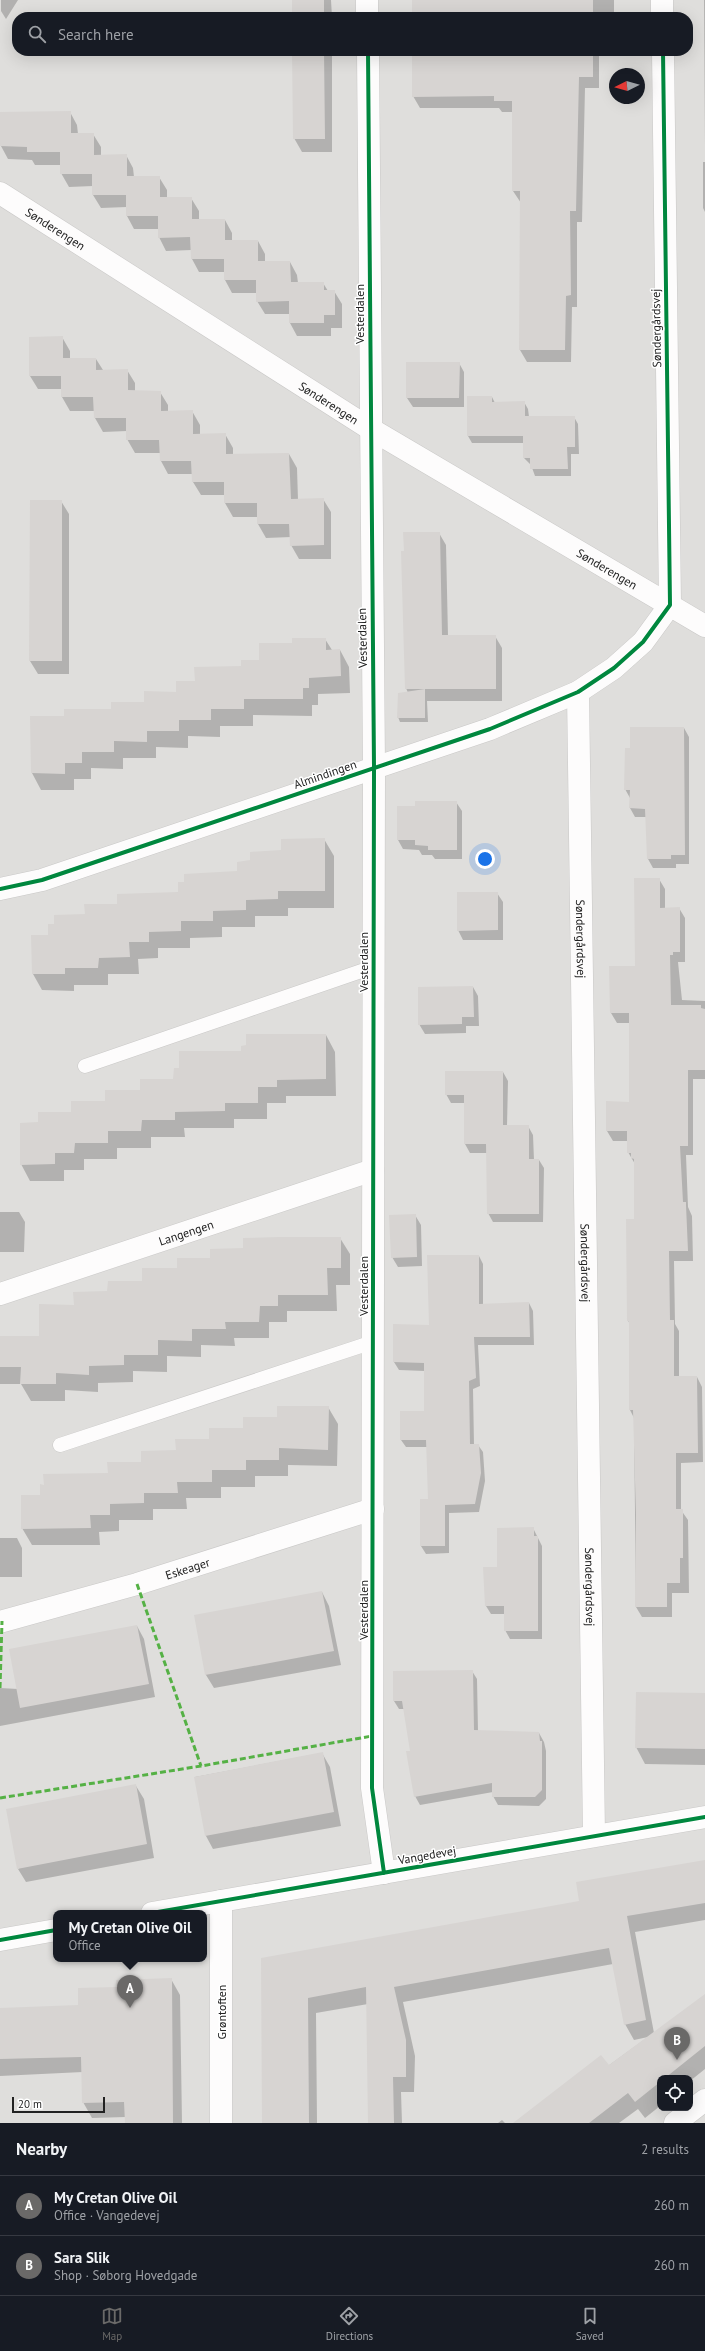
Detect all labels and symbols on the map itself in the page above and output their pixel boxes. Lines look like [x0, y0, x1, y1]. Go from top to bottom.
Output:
north arrow [609, 68, 645, 104]
street label: Sønderengen [23, 204, 88, 253]
street label: Vesterdalen [352, 284, 367, 345]
street label: Søndergårdsvej [648, 288, 664, 368]
street label: Sønderengen [296, 378, 362, 427]
street label: Sønderengen [574, 545, 640, 592]
street label: Vesterdalen [354, 608, 370, 669]
street label: Almindingen [292, 756, 358, 792]
your location [475, 849, 495, 869]
street label: Søndergårdsvej [573, 899, 590, 979]
street label: Vesterdalen [356, 932, 371, 993]
street label: Langengen [157, 1216, 215, 1248]
street label: Søndergårdsvej [578, 1223, 594, 1303]
street label: Vesterdalen [356, 1256, 371, 1317]
street label: Søndergårdsvej [582, 1547, 599, 1627]
street label: Eskeager [163, 1554, 211, 1582]
street label: Vesterdalen [356, 1580, 371, 1641]
street label: Vangedevej [396, 1843, 457, 1868]
pin: A [117, 1975, 143, 2008]
street label: Grøntoften [214, 1985, 229, 2039]
pin: B [664, 2027, 690, 2060]
scale bar [12, 2095, 105, 2114]

